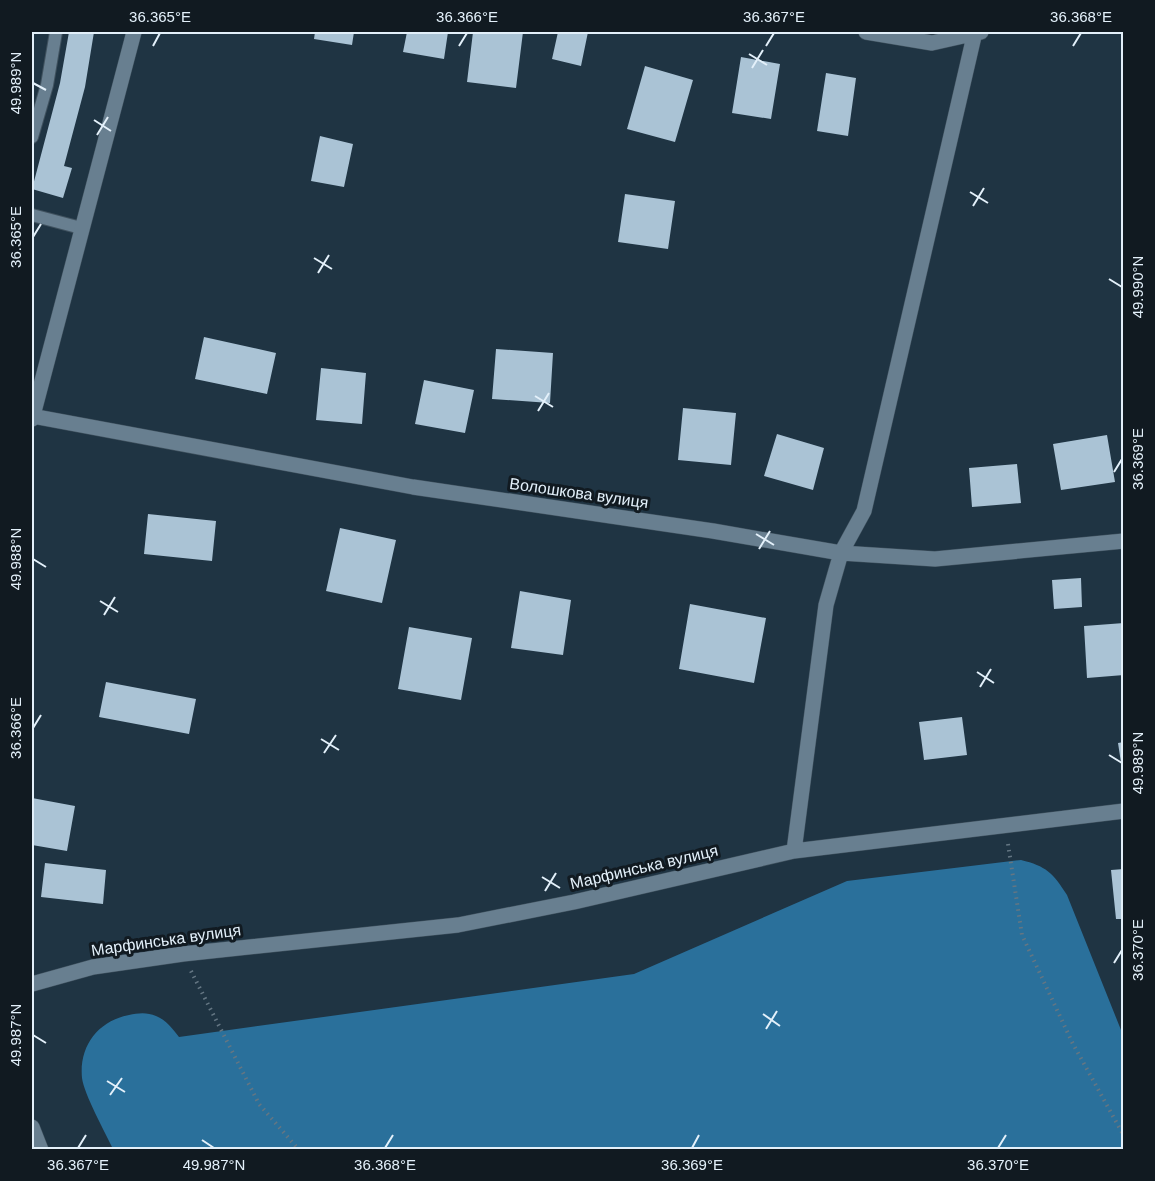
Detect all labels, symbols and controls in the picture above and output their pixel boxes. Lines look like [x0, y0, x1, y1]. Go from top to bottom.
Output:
text: 36.365°E [129, 8, 191, 25]
text: 36.366°E [436, 8, 498, 25]
text: 36.367°E [743, 8, 805, 25]
text: 36.368°E [1050, 8, 1112, 25]
text: 49.989°N [7, 52, 24, 114]
text: 36.365°E [7, 206, 24, 268]
text: 49.990°N [1129, 256, 1146, 318]
text: 36.369°E [1129, 428, 1146, 490]
street label: Волошкова вулиця [508, 475, 650, 511]
text: 49.988°N [7, 528, 24, 590]
text: 36.366°E [7, 697, 24, 759]
text: 49.989°N [1129, 732, 1146, 794]
street label: Марфинська вулиця [568, 842, 720, 892]
text: 36.370°E [1129, 919, 1146, 981]
street label: Марфинська вулиця [90, 921, 242, 959]
text: 49.987°N [7, 1004, 24, 1066]
text: 36.367°E [47, 1156, 109, 1173]
text: 49.987°N [183, 1156, 245, 1173]
text: 36.368°E [354, 1156, 416, 1173]
text: 36.369°E [661, 1156, 723, 1173]
text: 36.370°E [967, 1156, 1029, 1173]

